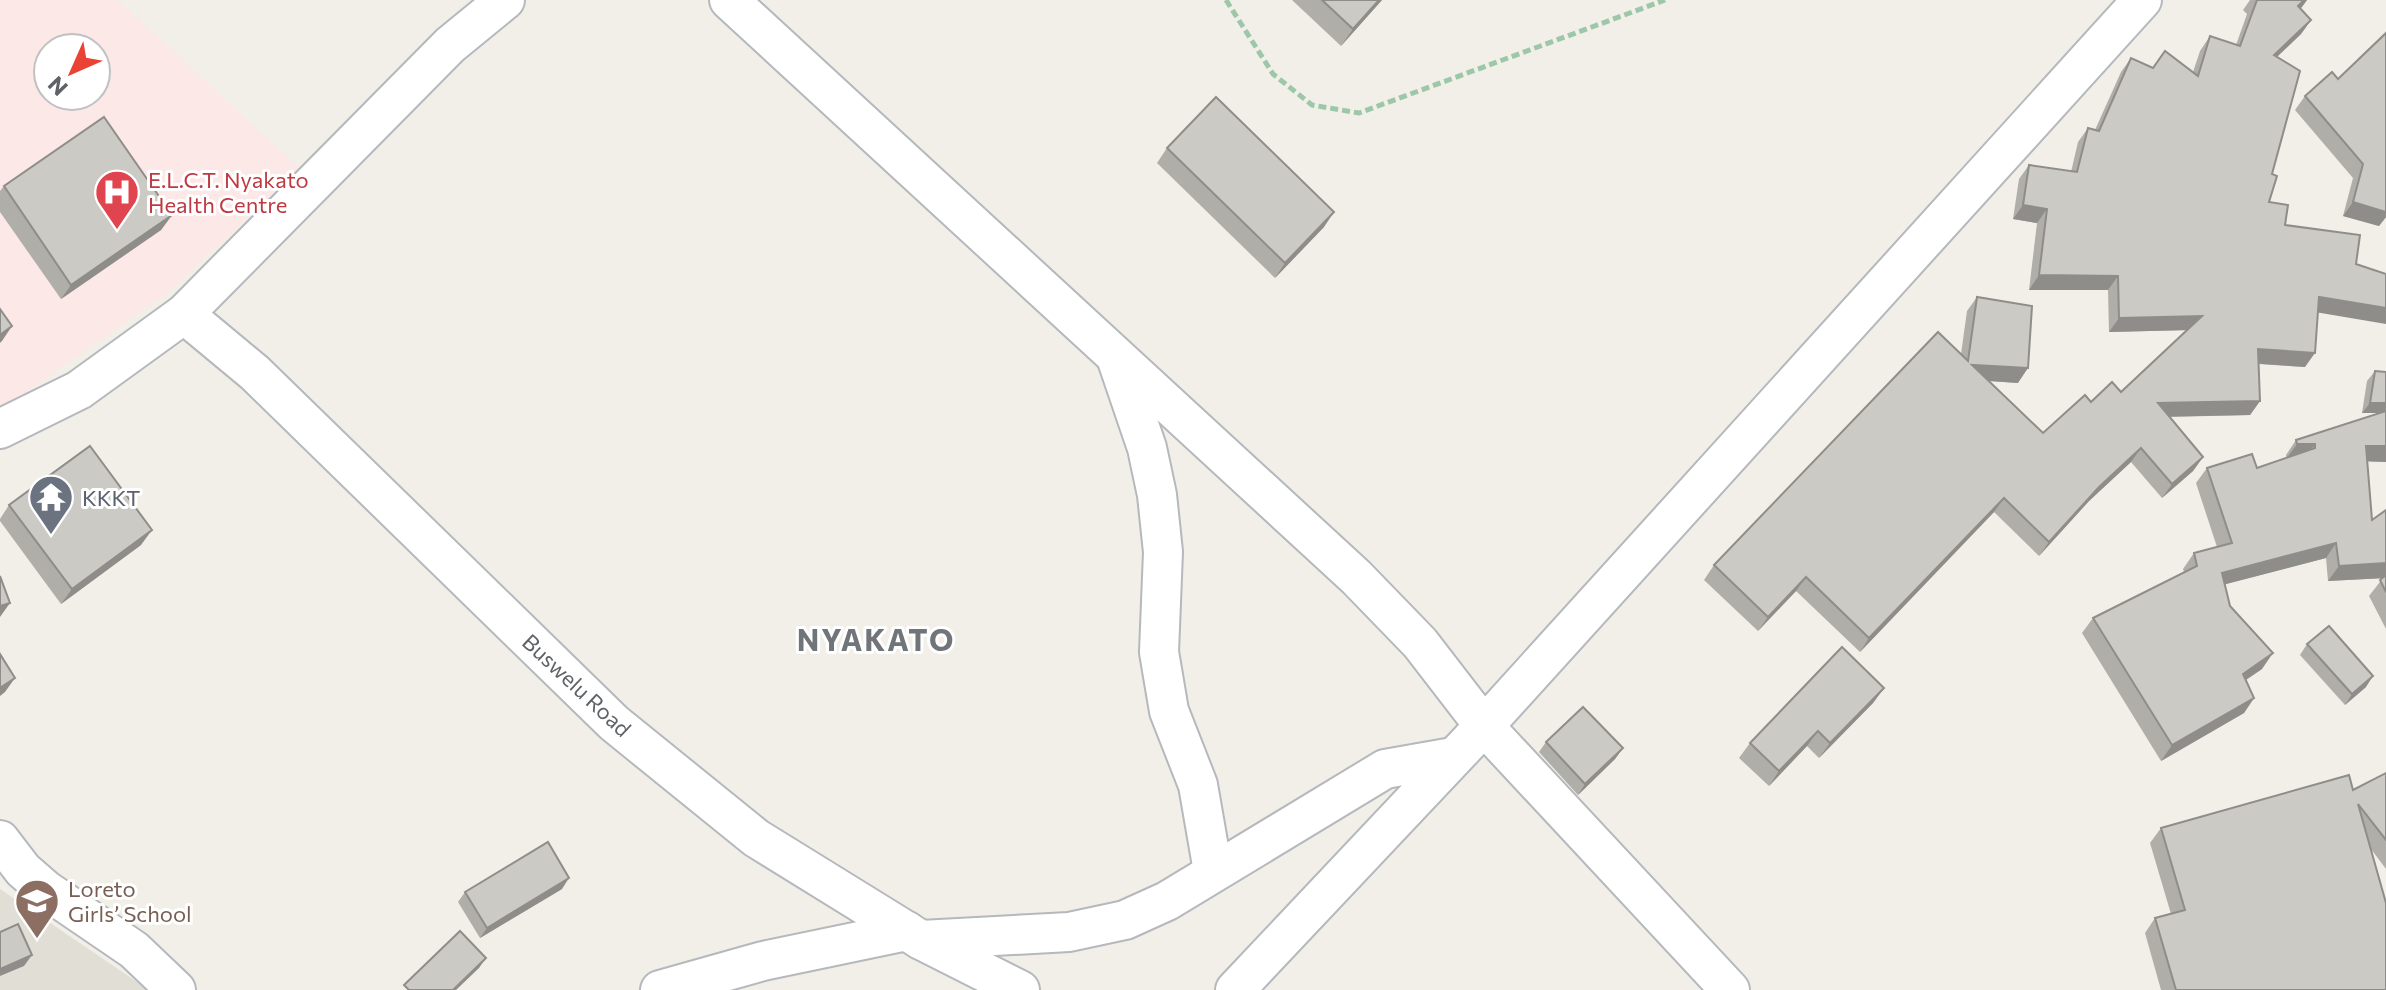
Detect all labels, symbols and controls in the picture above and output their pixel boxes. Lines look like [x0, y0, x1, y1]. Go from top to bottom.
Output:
north arrow [32, 32, 112, 112]
text: N [42, 71, 73, 102]
place label: E.L.C.T. Nyakato Health Centre [148, 166, 309, 218]
hospital icon: E.L.C.T. Nyakato Health Centre [93, 168, 141, 231]
temple icon: KKKT [27, 473, 75, 536]
place label: KKKT [82, 484, 140, 511]
district label: NYAKATO [797, 620, 955, 657]
street label: Buswelu Road [517, 628, 637, 742]
place label: Loreto Girls’ School [68, 875, 192, 927]
school or university icon: Loreto Girls’ School [13, 877, 61, 940]

